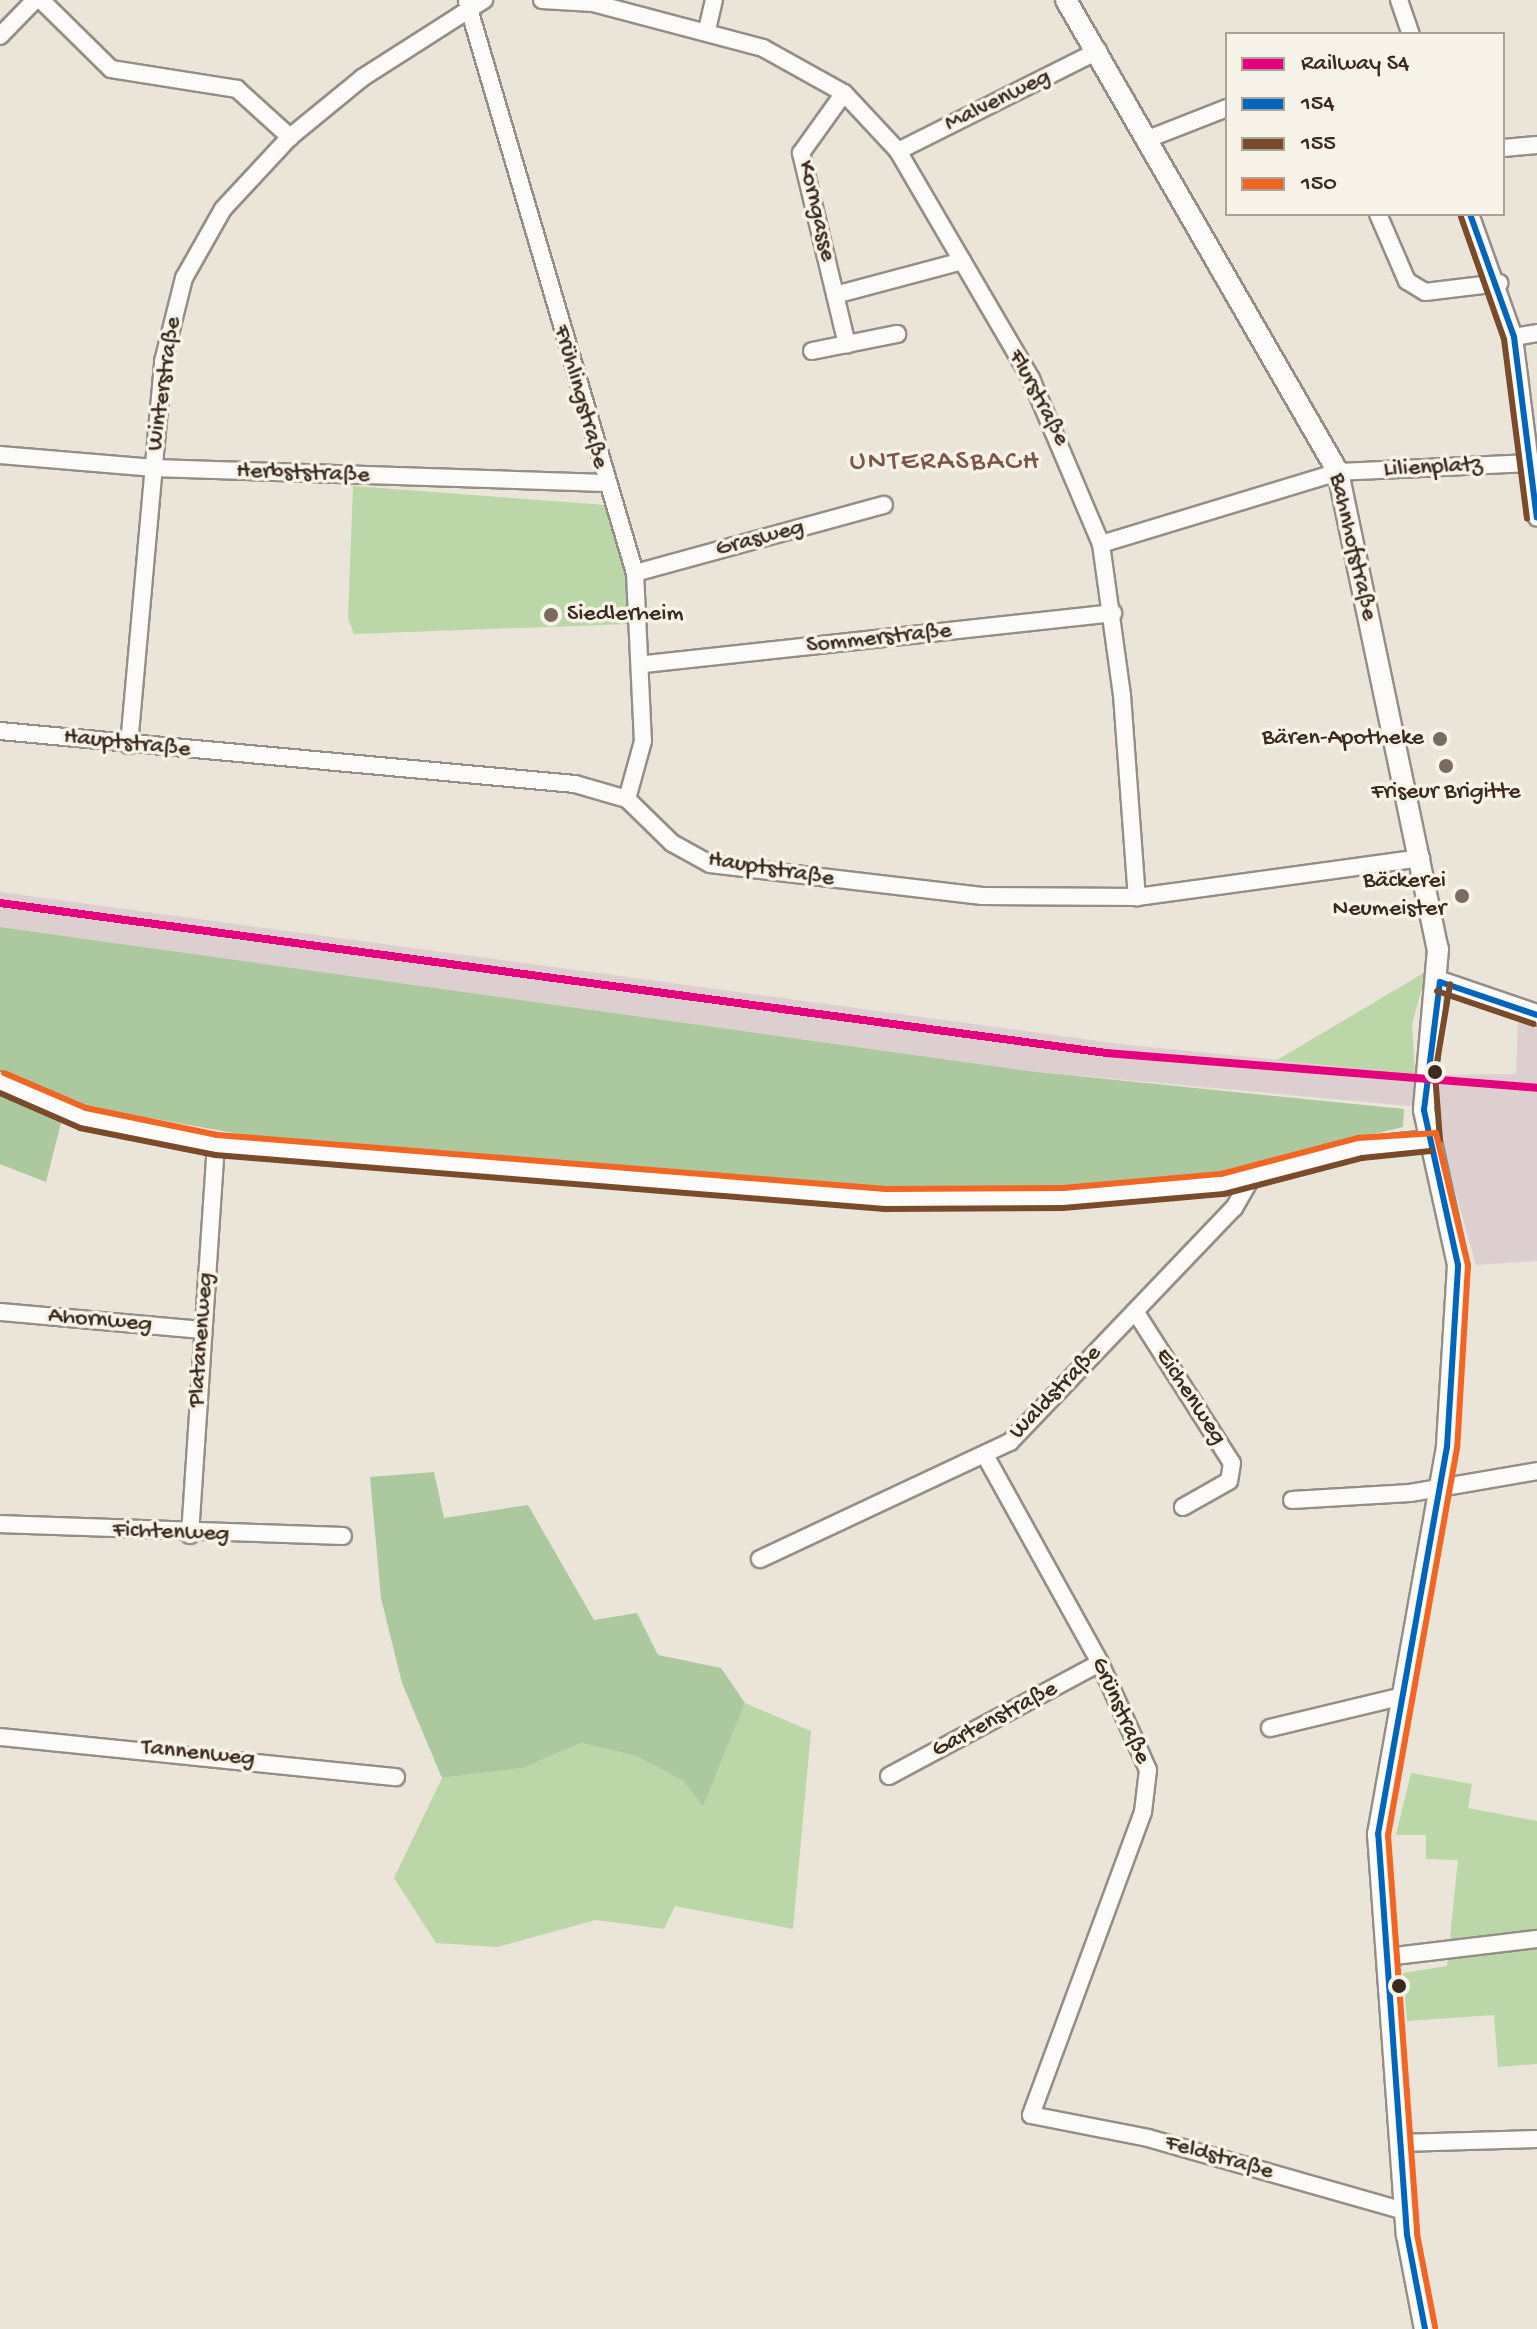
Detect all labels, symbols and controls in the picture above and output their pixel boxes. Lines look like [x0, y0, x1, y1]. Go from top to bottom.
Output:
legend [1225, 32, 1505, 216]
text: Railway S4 [1301, 50, 1409, 79]
street label: Malvenweg [940, 63, 1056, 139]
text: 154 [1301, 90, 1335, 119]
text: 155 [1301, 130, 1336, 159]
street label: Korngasse [790, 158, 842, 264]
text: 150 [1301, 170, 1337, 199]
street label: Winterstraße [141, 315, 189, 453]
street label: Frühlingstraße [546, 322, 614, 472]
street label: Flurstraße [1001, 345, 1075, 451]
district label: UNTERASBACH [850, 446, 1040, 480]
street label: Lilienplatz [1383, 451, 1483, 485]
street label: Herbststraße [236, 457, 370, 491]
street label: Bahnhofstraße [1321, 471, 1383, 623]
street label: Grasweg [713, 513, 807, 565]
place label: Siedlerheim [567, 601, 683, 629]
marker: Siedlerheim [542, 606, 560, 624]
street label: Sommerstraße [805, 617, 953, 661]
street label: Hauptstraße [62, 723, 192, 765]
place label: Bären-Apotheke [1262, 725, 1424, 753]
marker: Bären-Apotheke [1431, 730, 1449, 748]
marker: Friseur Brigitte [1437, 757, 1455, 775]
place label: Friseur Brigitte [1371, 779, 1521, 807]
street label: Hauptstraße [706, 846, 836, 894]
place label: Bäckerei Neumeister [1333, 868, 1446, 924]
marker: Bäckerei Neumeister [1453, 887, 1471, 905]
unlabelled marker [1427, 1064, 1443, 1080]
street label: Platanenweg [183, 1272, 221, 1408]
street label: Ahornweg [47, 1302, 153, 1340]
street label: Waldstraße [1004, 1340, 1108, 1446]
street label: Eichenweg [1148, 1343, 1232, 1451]
street label: Fichtenweg [112, 1517, 230, 1549]
street label: Grünstraße [1084, 1653, 1156, 1769]
street label: Gartenstraße [927, 1675, 1063, 1765]
street label: Tannenweg [140, 1734, 256, 1774]
unlabelled marker [1391, 1978, 1407, 1994]
street label: Feldstraße [1161, 2129, 1277, 2187]

